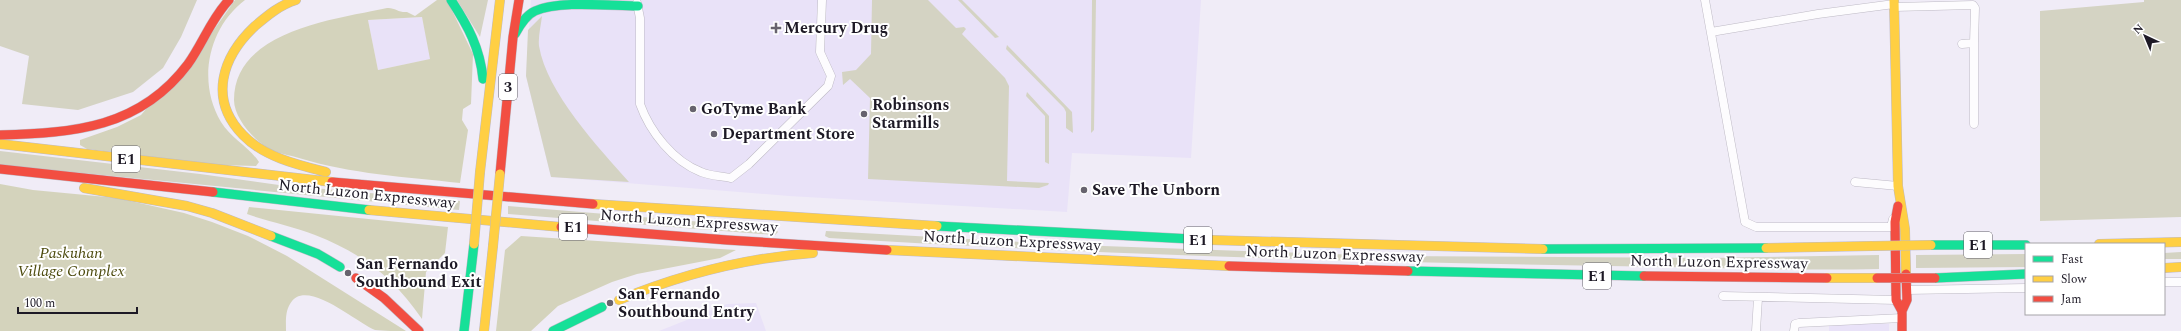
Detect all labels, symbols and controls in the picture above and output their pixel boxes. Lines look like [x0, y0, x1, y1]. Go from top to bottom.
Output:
place label: Mercury Drug [784, 16, 888, 40]
north arrow [2125, 16, 2165, 56]
text: N [2129, 20, 2148, 38]
marker: Mercury Drug [771, 23, 781, 33]
road number: 3 [499, 74, 517, 100]
place label: Robinsons Starmills [872, 93, 949, 135]
place label: GoTyme Bank [701, 97, 807, 121]
marker: GoTyme Bank [688, 104, 698, 114]
marker: Robinsons Starmills [859, 109, 869, 119]
place label: Department Store [722, 122, 855, 146]
marker: Department Store [709, 129, 719, 139]
road number: E1 [112, 146, 140, 172]
street label: North Luzon Expressway [277, 173, 458, 215]
place label: Save The Unborn [1092, 178, 1220, 202]
marker: Save The Unborn [1079, 185, 1089, 195]
street label: North Luzon Expressway [599, 203, 780, 239]
road number: E1 [559, 214, 587, 240]
street label: North Luzon Expressway [922, 224, 1103, 258]
road number: E1 [1184, 227, 1212, 253]
road number: E1 [1964, 232, 1992, 258]
street label: North Luzon Expressway [1246, 239, 1426, 269]
park label: Paskuhan Village Complex [17, 241, 125, 283]
legend [2025, 243, 2165, 315]
street label: North Luzon Expressway [1630, 248, 1810, 276]
text: Fast [2061, 250, 2083, 269]
place label: San Fernando Southbound Exit [356, 252, 482, 294]
road number: E1 [1583, 263, 1611, 289]
marker: San Fernando Southbound Exit [343, 268, 353, 278]
text: Slow [2061, 270, 2087, 289]
place label: San Fernando Southbound Entry [618, 282, 755, 324]
scale bar [18, 289, 137, 315]
text: Jam [2061, 290, 2082, 309]
text: 100 m [24, 294, 55, 313]
marker: San Fernando Southbound Entry [605, 298, 615, 308]

